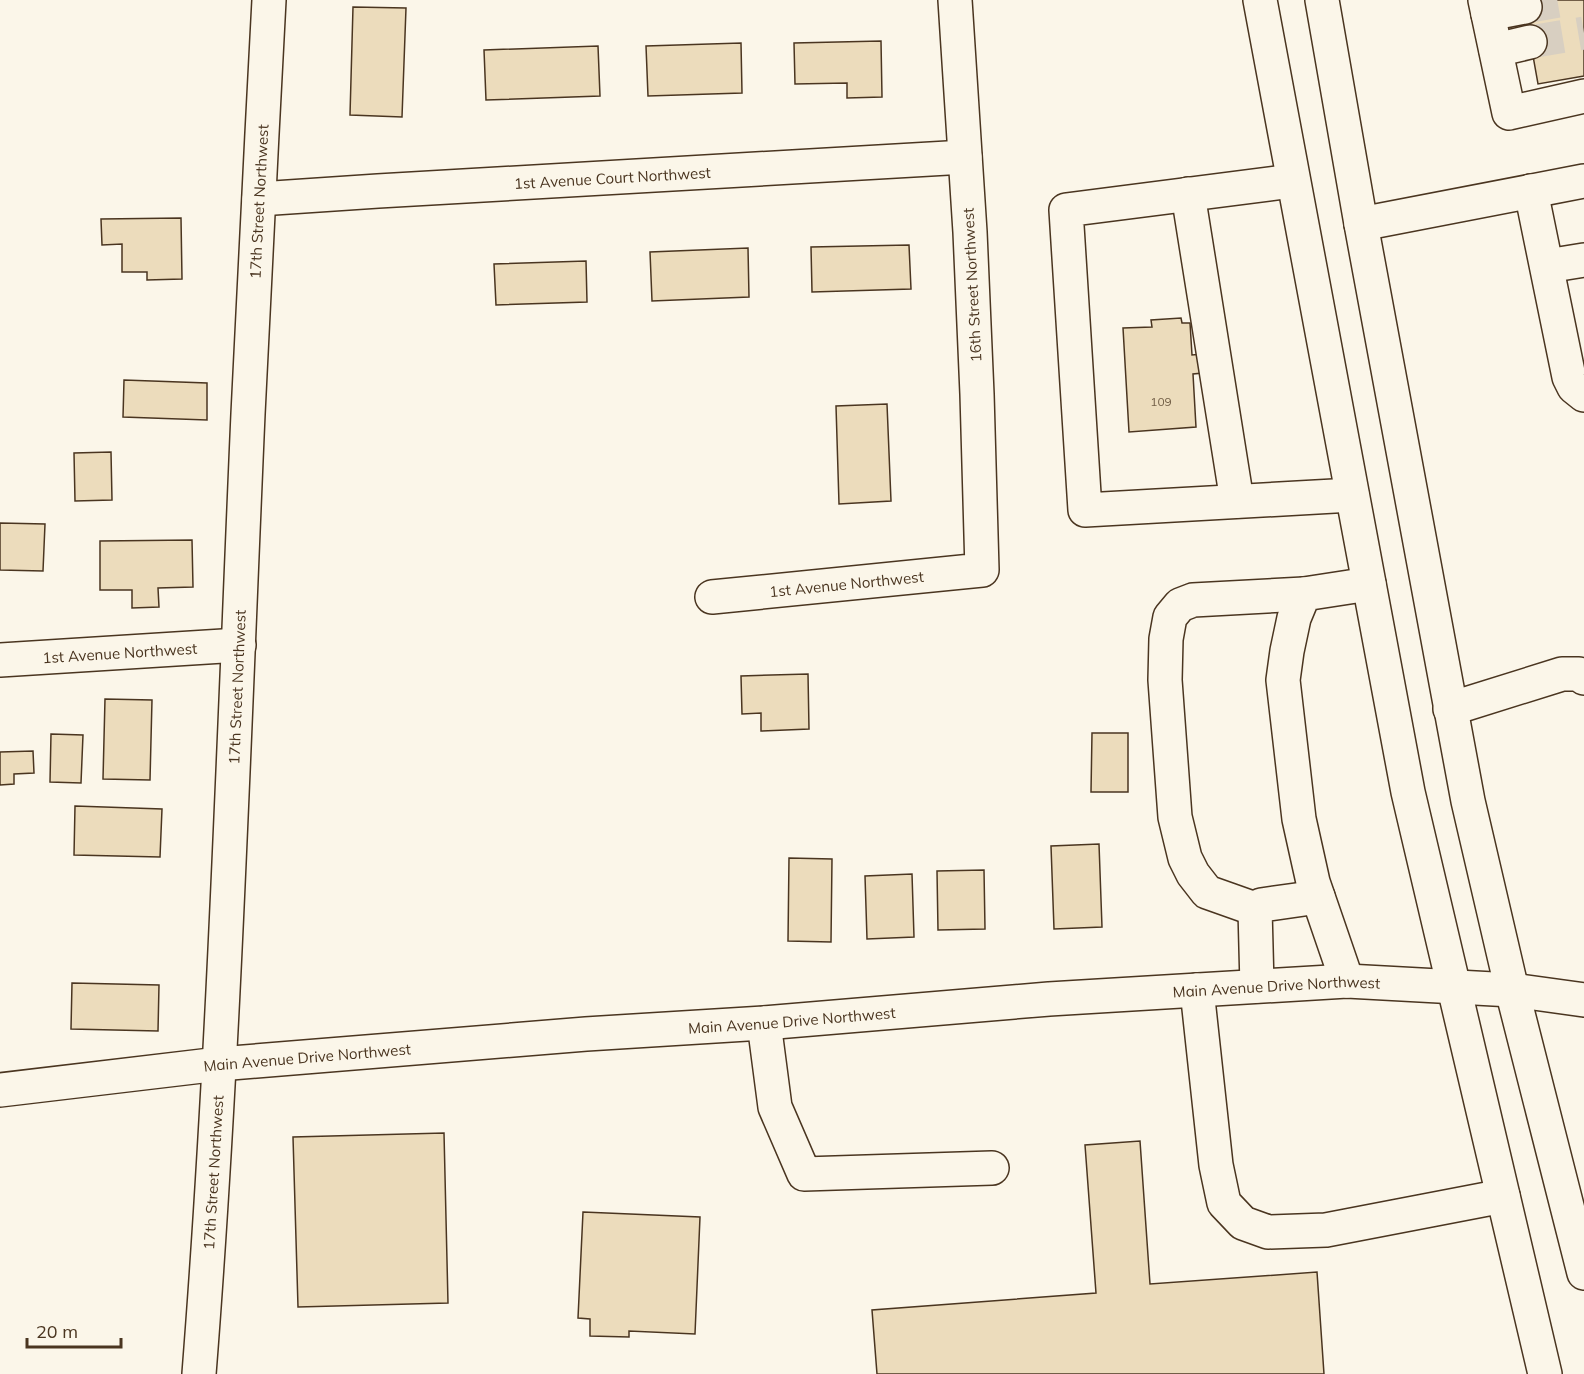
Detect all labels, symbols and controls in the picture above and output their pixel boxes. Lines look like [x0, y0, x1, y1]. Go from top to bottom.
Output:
street label: 17th Street Northwest [245, 124, 272, 279]
street label: 1st Avenue Court Northwest [513, 162, 711, 193]
street label: 16th Street Northwest [958, 207, 986, 363]
house number: 109 [1150, 394, 1172, 409]
street label: 1st Avenue Northwest [768, 566, 924, 601]
street label: 17th Street Northwest [224, 609, 249, 765]
street label: 1st Avenue Northwest [42, 638, 198, 667]
street label: Main Avenue Drive Northwest [1172, 971, 1381, 1001]
street label: Main Avenue Drive Northwest [687, 1002, 896, 1037]
street label: Main Avenue Drive Northwest [202, 1039, 412, 1075]
street label: 17th Street Northwest [199, 1095, 227, 1250]
scale bar [27, 1311, 122, 1349]
text: 20 m [36, 1320, 78, 1343]

